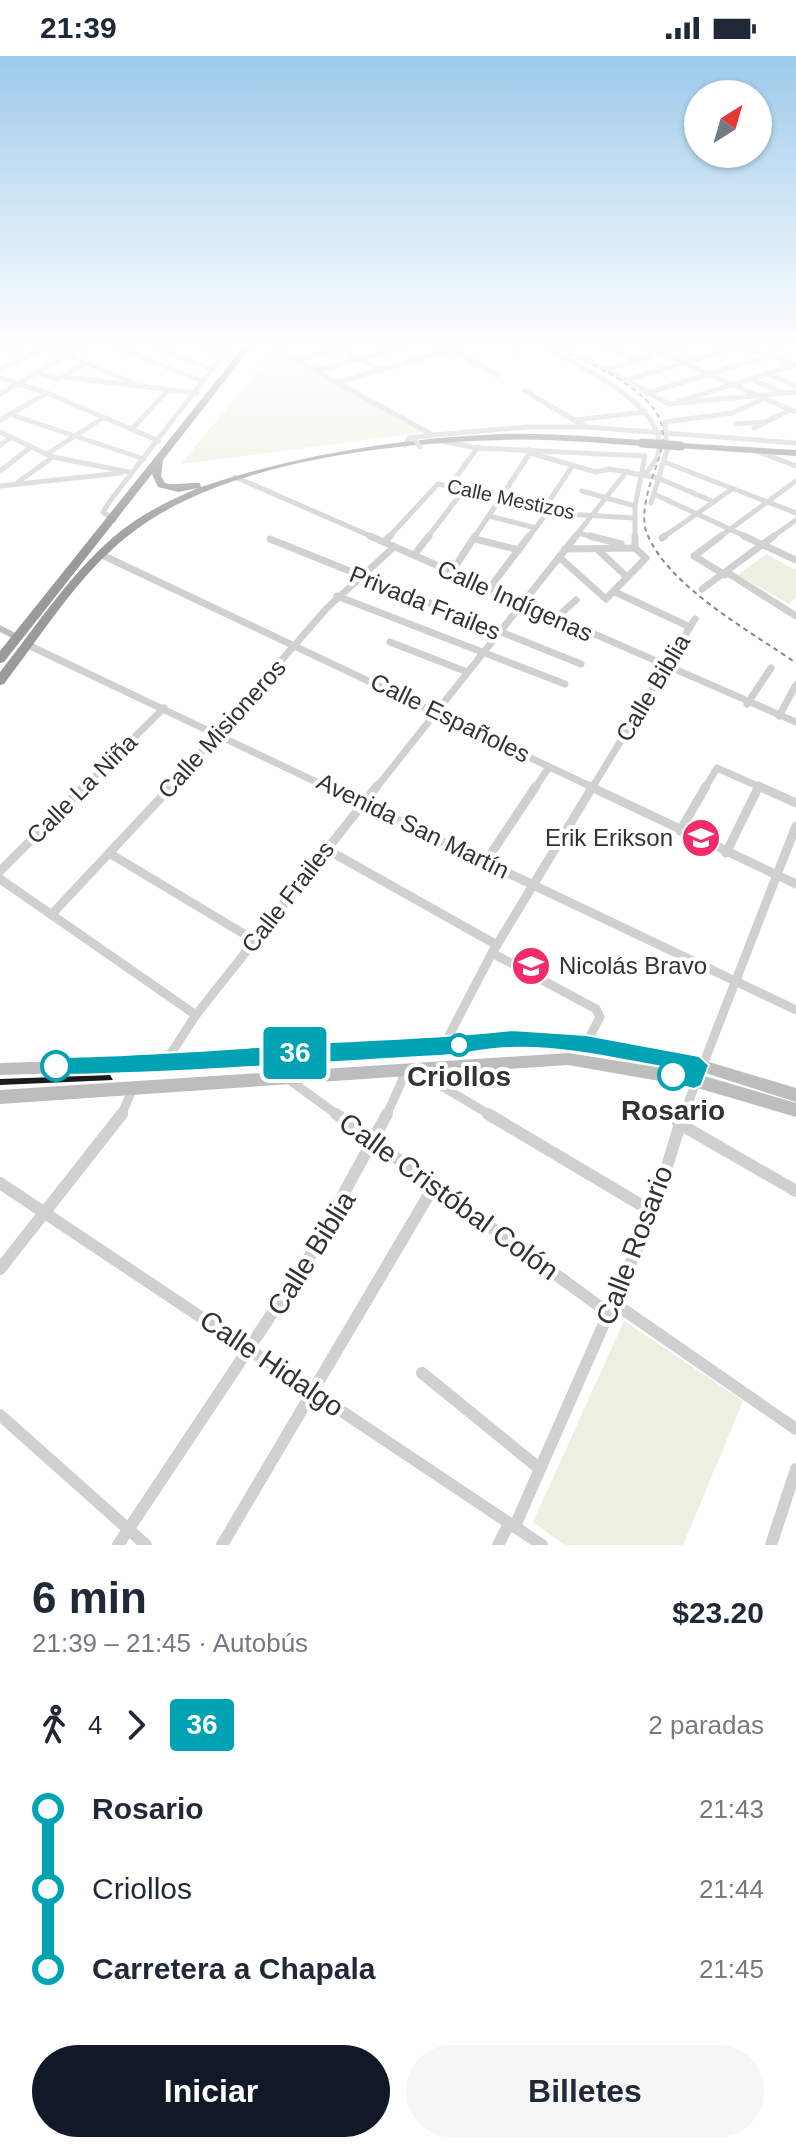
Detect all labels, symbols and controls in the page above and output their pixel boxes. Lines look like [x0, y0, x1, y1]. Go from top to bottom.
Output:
text: 21:39 [40, 11, 117, 44]
north arrow [684, 80, 772, 168]
map controls [684, 80, 772, 168]
street label: Calle Mestizos [445, 475, 577, 523]
street label: Calle Indígenas [434, 554, 597, 647]
street label: Privada Frailes [346, 560, 504, 645]
street label: Calle Biblia [610, 629, 695, 746]
street label: Calle Misioneros [152, 654, 291, 804]
street label: Calle Españoles [366, 667, 534, 768]
street label: Calle La Niña [21, 728, 143, 849]
street label: Avenida San Martín [313, 767, 514, 884]
school or university icon: Erik Erikson [680, 817, 722, 859]
place label: Erik Erikson [545, 824, 673, 851]
street label: Calle Frailes [236, 836, 339, 958]
school or university icon: Nicolás Bravo [510, 945, 552, 987]
place label: Nicolás Bravo [559, 952, 707, 979]
line badge: 36 [259, 1027, 331, 1079]
marker: Criollos [448, 1034, 470, 1056]
text: 36 [279, 1037, 311, 1068]
unlabelled marker [41, 1051, 71, 1081]
marker: Rosario [658, 1060, 688, 1090]
place label: Criollos [407, 1061, 511, 1092]
place label: Rosario [621, 1095, 725, 1126]
street label: Calle Cristóbal Colón [333, 1107, 564, 1286]
street label: Calle Rosario [590, 1161, 679, 1329]
street label: Calle Biblia [261, 1185, 362, 1321]
street label: Calle Hidalgo [194, 1304, 349, 1423]
text: 6 min [32, 1573, 147, 1622]
text: $23.20 [672, 1596, 764, 1629]
text: 21:39 – 21:45 · Autobús [32, 1628, 308, 1658]
icon: walk [32, 1703, 76, 1747]
icon: forward [114, 1703, 158, 1747]
text: 36 [186, 1709, 218, 1740]
text: 4 [88, 1710, 102, 1740]
text: 2 paradas [648, 1710, 764, 1740]
text: Rosario [92, 1792, 204, 1825]
text: 21:43 [699, 1794, 764, 1824]
text: Criollos [92, 1872, 192, 1905]
text: 21:44 [699, 1874, 764, 1904]
text: Carretera a Chapala [92, 1952, 375, 1985]
text: 21:45 [699, 1954, 764, 1984]
button: Iniciar [32, 2045, 390, 2137]
button: Billetes [406, 2045, 764, 2137]

